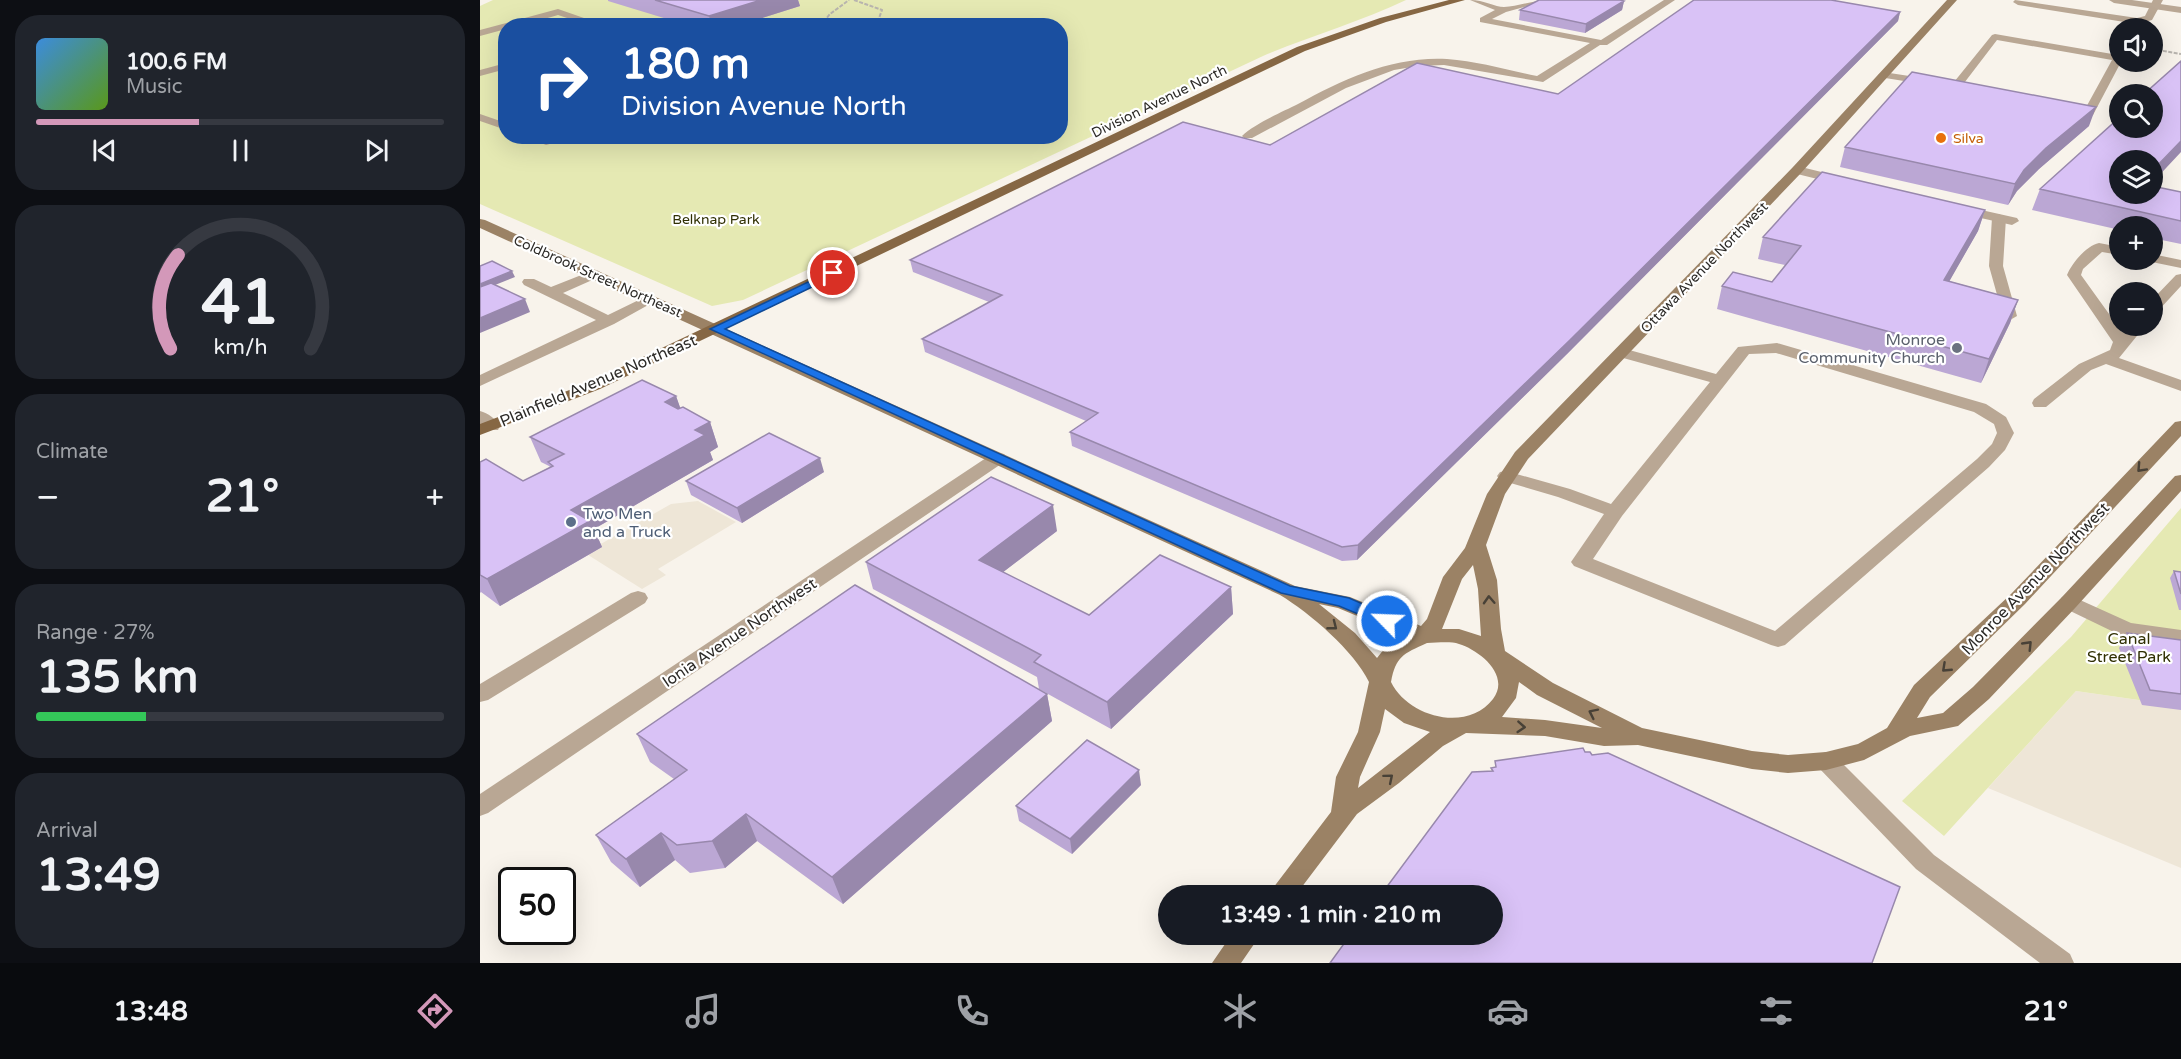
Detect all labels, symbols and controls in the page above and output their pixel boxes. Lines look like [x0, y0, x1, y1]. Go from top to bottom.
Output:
map controls [2109, 18, 2163, 336]
button: sound [2109, 18, 2163, 72]
text: 180 m [621, 39, 750, 90]
icon: right [522, 42, 600, 120]
text: 100.6 FM [126, 49, 227, 75]
street label: Division Avenue North [1089, 61, 1230, 142]
text: Music [126, 75, 182, 99]
button: search [2109, 84, 2163, 138]
text: Division Avenue North [621, 90, 907, 123]
place label: Silva [1953, 130, 1984, 147]
marker: Silva [1934, 131, 1948, 145]
icon: previous [88, 134, 121, 167]
icon: pause [224, 134, 257, 167]
icon: next [360, 134, 393, 167]
button: layers [2109, 150, 2163, 204]
street label: Ottawa Avenue Northwest [1637, 198, 1772, 336]
park label: Belknap Park [672, 211, 760, 228]
button: + [2109, 216, 2163, 270]
street label: Coldbrook Street Northeast [511, 232, 685, 322]
pin [807, 247, 858, 298]
icon: arrive [816, 256, 849, 289]
text: 41 [201, 266, 279, 341]
button: − [2109, 282, 2163, 336]
street label: Plainfield Avenue Northeast [497, 330, 700, 432]
place label: Monroe Community Church [1798, 330, 1945, 368]
text: km/h [213, 334, 267, 360]
marker: Monroe Community Church [1950, 341, 1964, 355]
text: Climate [36, 440, 108, 464]
one-way arrow [2137, 462, 2148, 472]
text: 21° [206, 470, 279, 524]
text: − [36, 478, 60, 517]
text: + [425, 478, 444, 517]
street label: Monroe Avenue Northwest [1957, 498, 2114, 659]
place label: Two Men and a Truck [583, 504, 671, 542]
marker: Two Men and a Truck [564, 515, 578, 529]
street label: Ionia Avenue Northwest [659, 574, 821, 692]
position arrow [1355, 589, 1419, 653]
one-way arrow [1482, 596, 1495, 605]
one-way arrow [1326, 618, 1337, 629]
text: Range · 27% [36, 621, 155, 645]
park label: Canal Street Park [2087, 629, 2171, 667]
one-way arrow [2020, 642, 2031, 653]
text: 135 km [36, 651, 198, 705]
one-way arrow [1943, 661, 1953, 672]
one-way arrow [1588, 709, 1599, 721]
one-way arrow [1516, 720, 1525, 733]
one-way arrow [1382, 774, 1393, 785]
text: Arrival [36, 819, 98, 843]
text: 13:49 [36, 849, 161, 903]
speed limit sign: 50 [498, 867, 576, 945]
text: 13:49 · 1 min · 210 m [1220, 902, 1441, 928]
icon: directions [414, 990, 456, 1032]
icon: music [682, 990, 724, 1032]
icon: phone [951, 990, 993, 1032]
icon: climate [1219, 990, 1261, 1032]
icon: car [1487, 990, 1529, 1032]
icon: filters [1755, 990, 1797, 1032]
text: 13:48 [113, 995, 188, 1028]
text: 21° [2024, 995, 2068, 1028]

